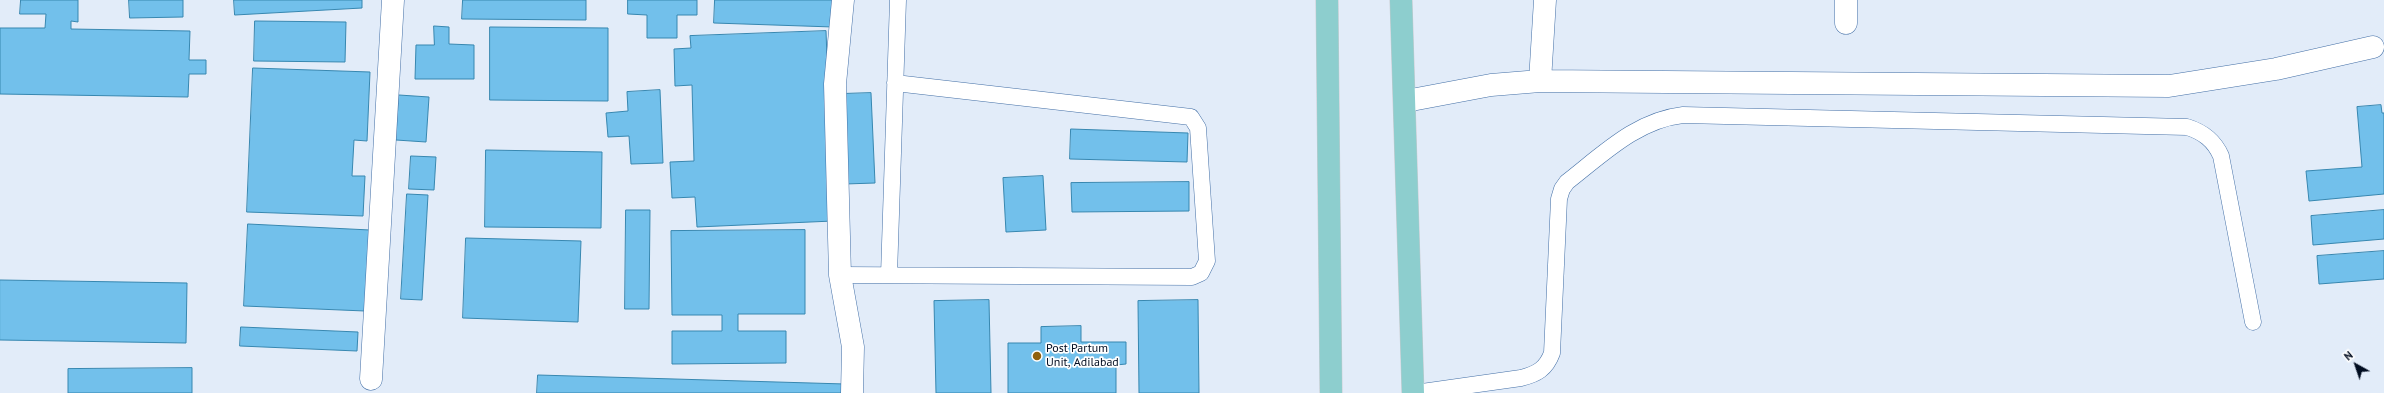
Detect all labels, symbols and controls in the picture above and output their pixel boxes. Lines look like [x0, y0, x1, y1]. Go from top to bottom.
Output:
place label: Post Partum Unit, Adilabad [1046, 342, 1119, 370]
north arrow [2336, 345, 2376, 385]
text: N [2341, 348, 2356, 363]
marker: Post Partum Unit, Adilabad [1031, 350, 1043, 362]

